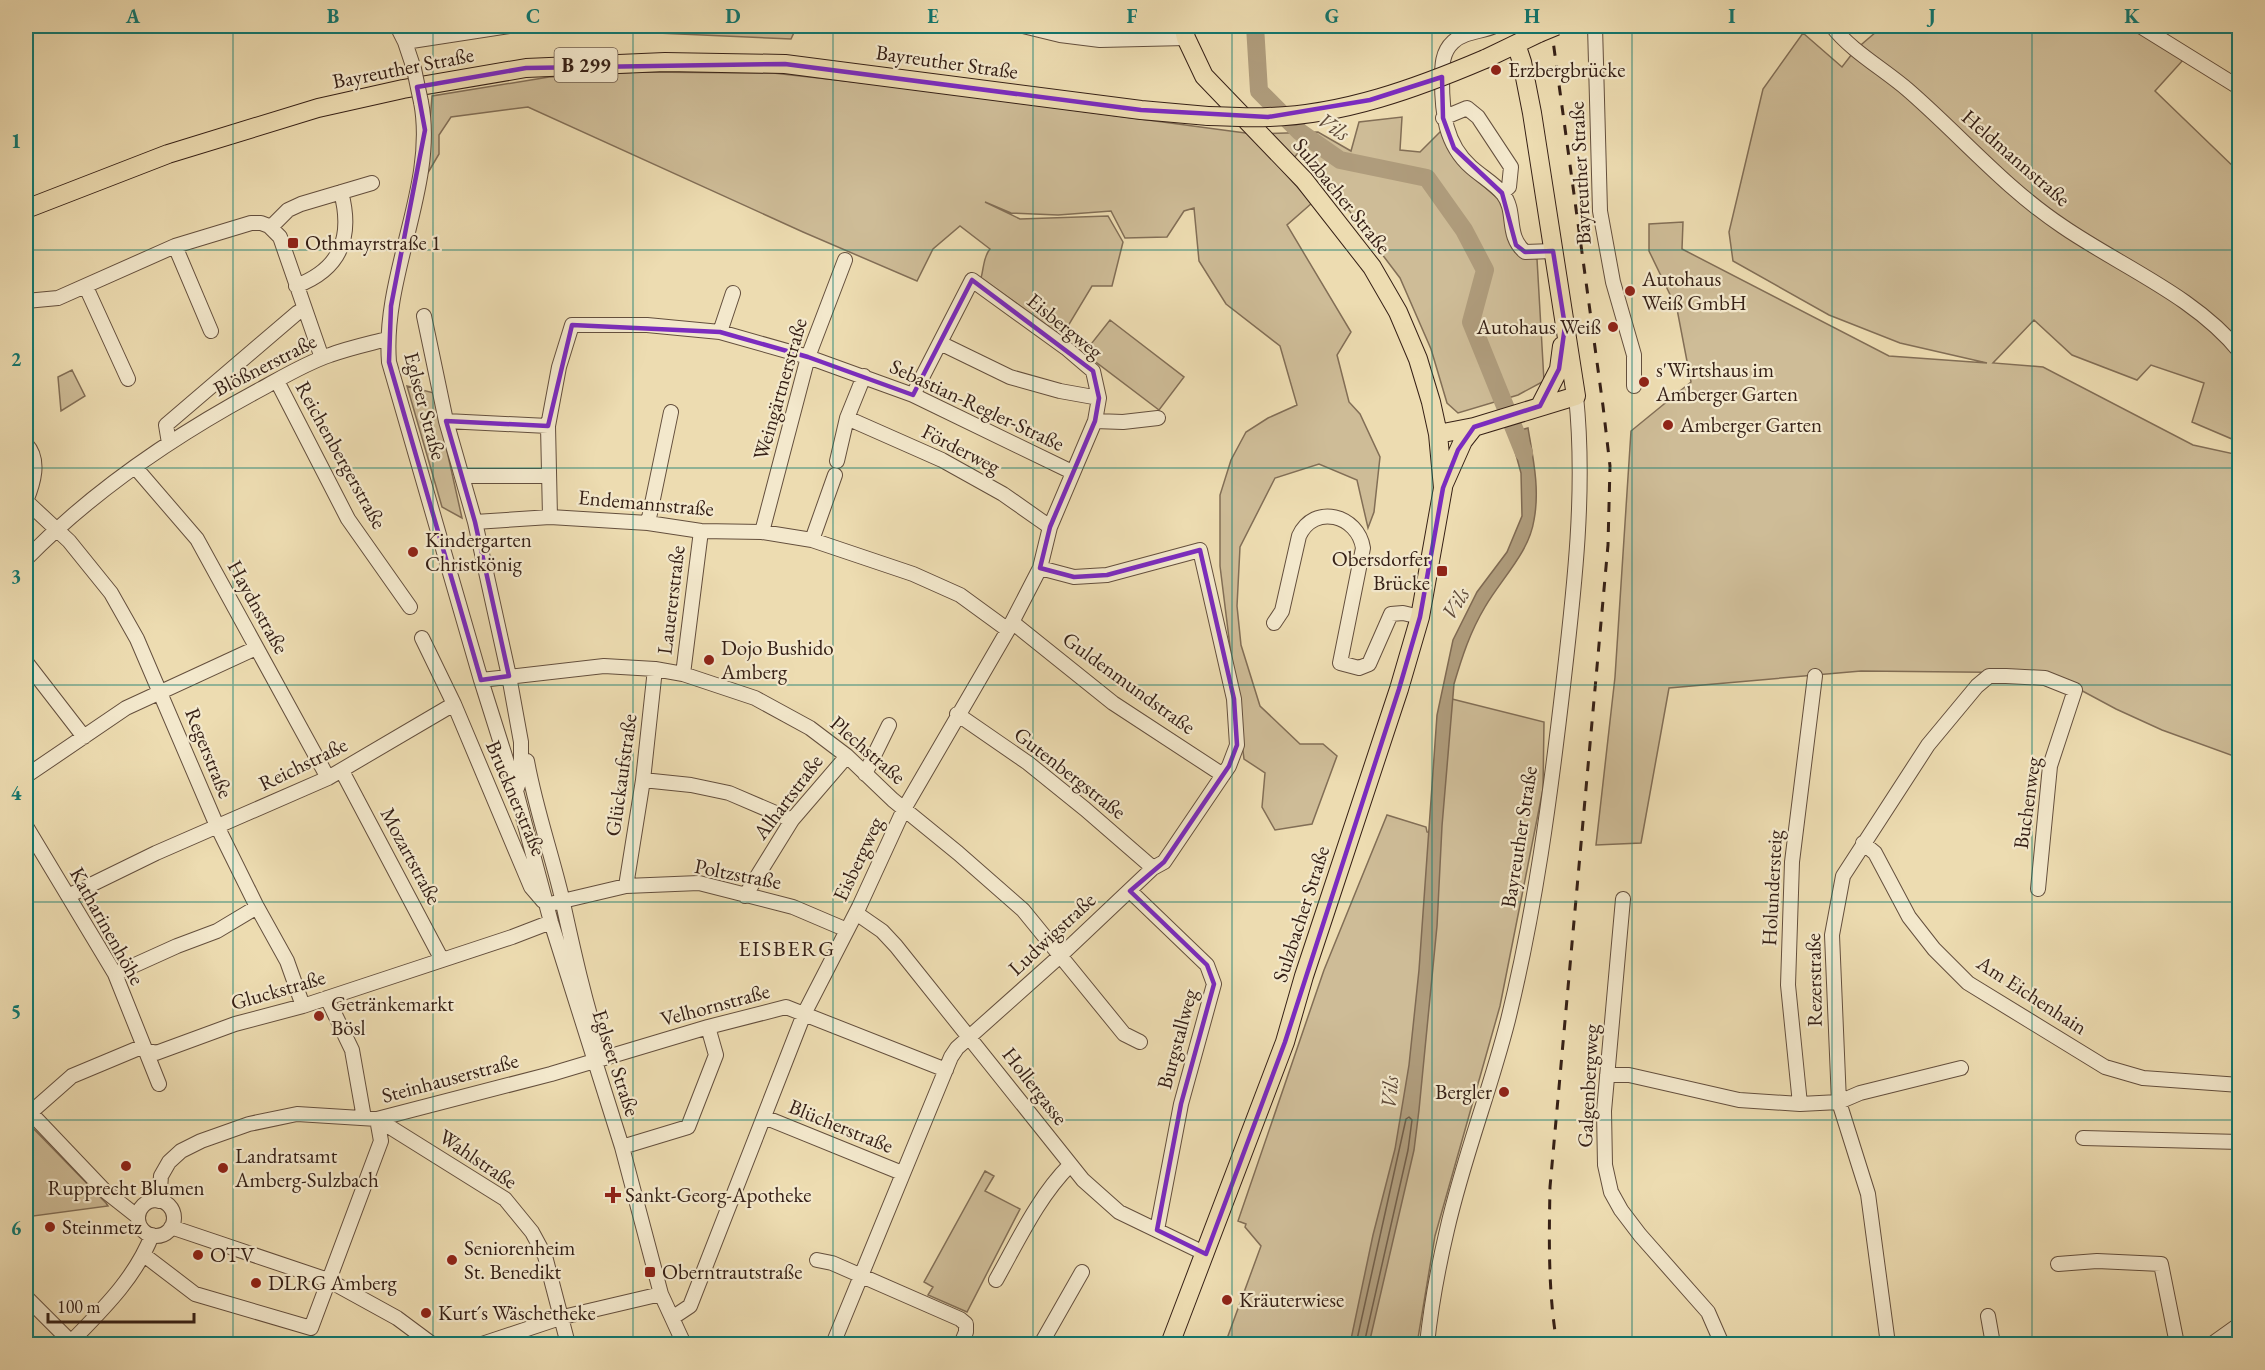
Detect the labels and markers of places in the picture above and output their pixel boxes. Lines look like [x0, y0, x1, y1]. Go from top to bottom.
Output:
place label: Erzbergbrücke [1508, 56, 1625, 83]
marker: Erzbergbrücke [1489, 63, 1503, 77]
place label: Othmayrstraße 1 [305, 229, 441, 256]
marker: Othmayrstraße 1 [286, 236, 300, 250]
place label: Autohaus Weiß GmbH [1641, 265, 1747, 316]
marker: Autohaus Weiß GmbH [1623, 284, 1637, 298]
place label: Autohaus Weiß [1475, 313, 1601, 340]
marker: Autohaus Weiß [1606, 320, 1620, 334]
place label: s'Wirtshaus im Amberger Garten [1655, 356, 1798, 407]
marker: s'Wirtshaus im Amberger Garten [1637, 375, 1651, 389]
place label: Amberger Garten [1679, 411, 1822, 438]
marker: Amberger Garten [1661, 418, 1675, 432]
place label: Kindergarten Christkönig [425, 526, 532, 577]
marker: Kindergarten Christkönig [406, 545, 420, 559]
place label: Obersdorfer Brücke [1332, 545, 1430, 596]
marker: Obersdorfer Brücke [1435, 564, 1449, 578]
place label: Dojo Bushido Amberg [720, 634, 834, 685]
marker: Dojo Bushido Amberg [702, 653, 716, 667]
place label: Getränkemarkt Bösl [331, 990, 454, 1041]
marker: Getränkemarkt Bösl [312, 1009, 326, 1023]
place label: Bergler [1435, 1078, 1492, 1105]
marker: Bergler [1497, 1085, 1511, 1099]
place label: Landratsamt Amberg-Sulzbach [234, 1142, 379, 1193]
marker: Rupprecht Blumen [119, 1159, 133, 1173]
marker: Landratsamt Amberg-Sulzbach [216, 1161, 230, 1175]
place label: Rupprecht Blumen [47, 1174, 205, 1201]
place label: Sankt-Georg-Apotheke [625, 1181, 811, 1208]
marker: Sankt-Georg-Apotheke [606, 1188, 620, 1202]
place label: Steinmetz [62, 1213, 142, 1240]
marker: Steinmetz [43, 1220, 57, 1234]
place label: Seniorenheim St. Benedikt [464, 1234, 575, 1285]
place label: OTV [210, 1241, 256, 1268]
marker: OTV [191, 1248, 205, 1262]
marker: Seniorenheim St. Benedikt [445, 1253, 459, 1267]
place label: Oberntrautstraße [662, 1258, 802, 1285]
marker: Oberntrautstraße [643, 1265, 657, 1279]
place label: DLRG Amberg [268, 1269, 397, 1296]
marker: DLRG Amberg [249, 1276, 263, 1290]
place label: Kräuterwiese [1239, 1286, 1344, 1313]
marker: Kräuterwiese [1220, 1293, 1234, 1307]
place label: Kurt´s Wäschetheke [438, 1299, 596, 1326]
marker: Kurt´s Wäschetheke [419, 1306, 433, 1320]

